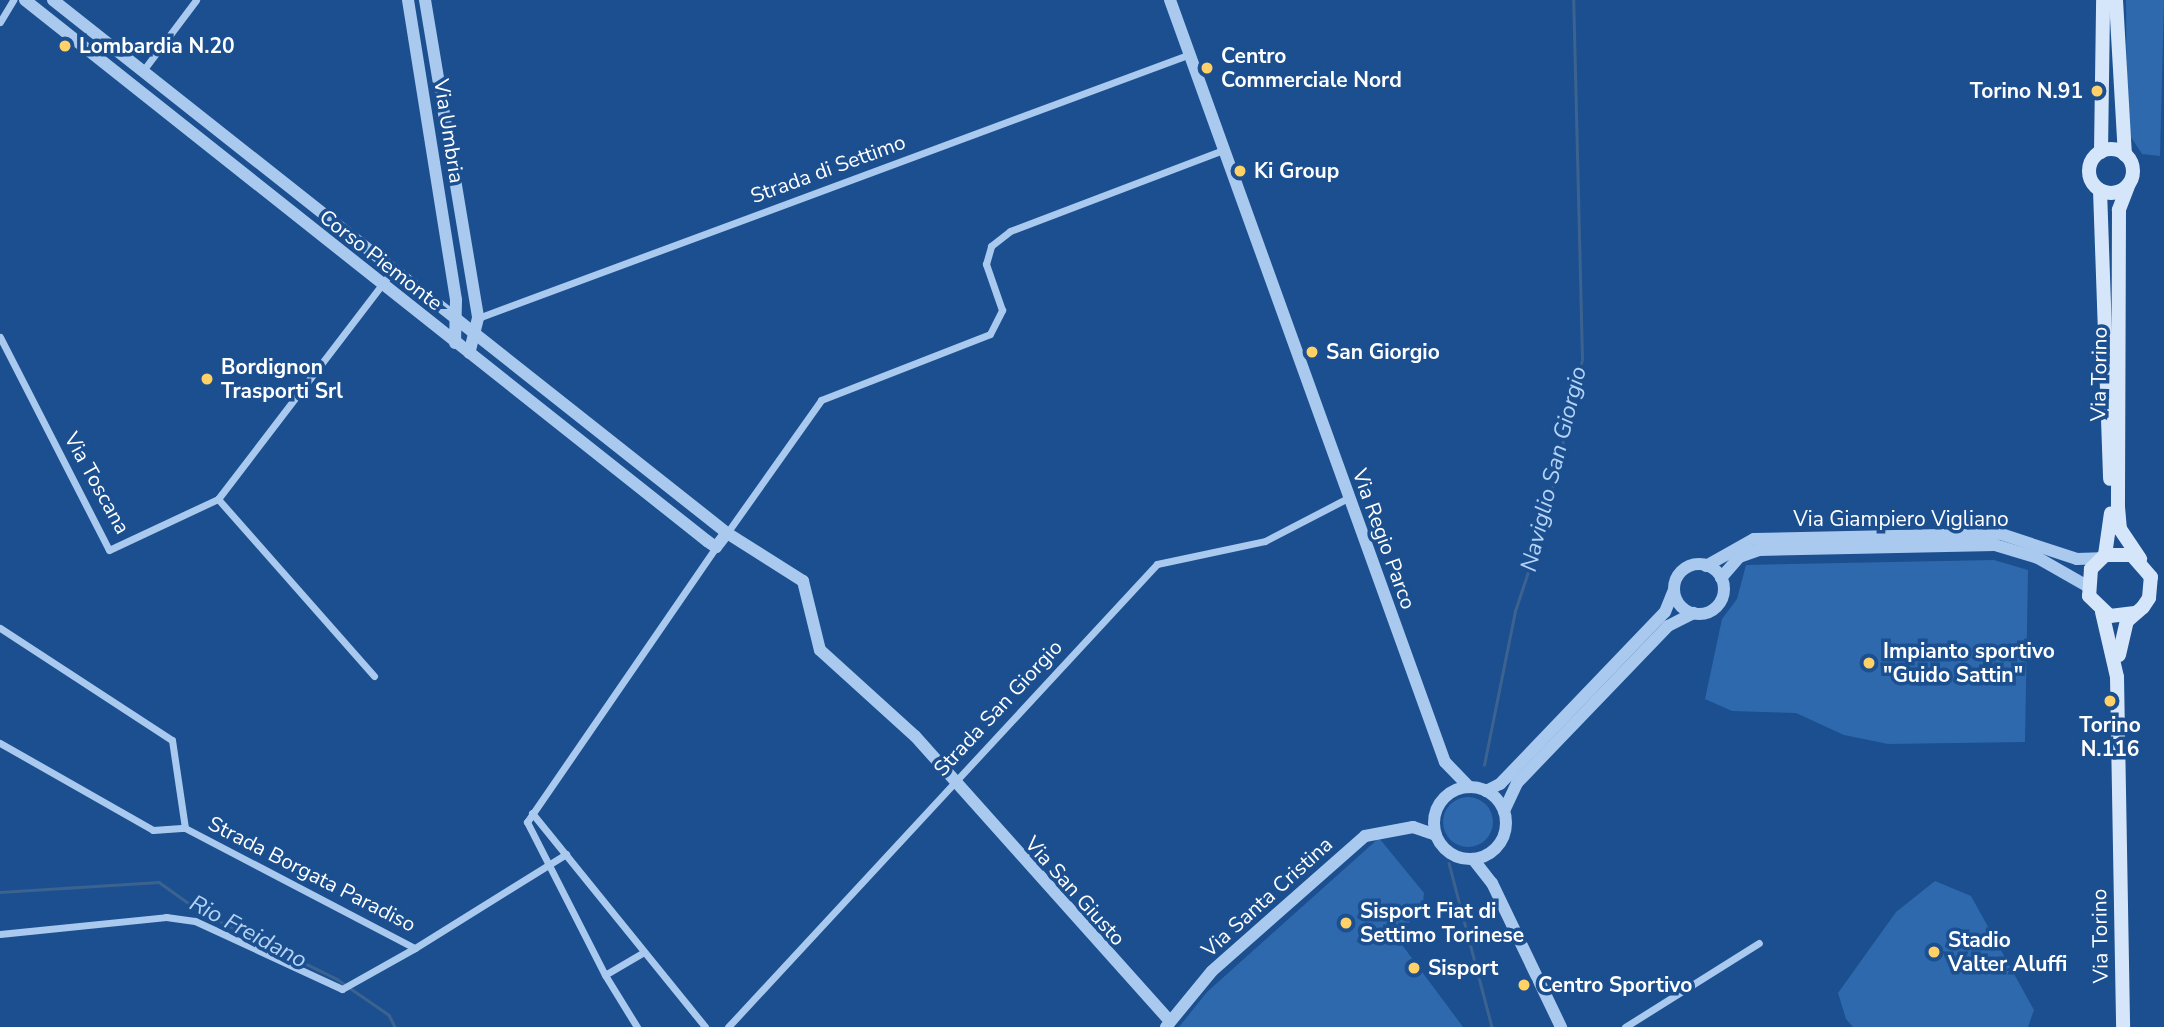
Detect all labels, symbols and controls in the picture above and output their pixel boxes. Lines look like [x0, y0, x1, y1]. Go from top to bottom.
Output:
place label: Lombardia N.20 [79, 33, 235, 59]
marker: Lombardia N.20 [57, 38, 73, 54]
place label: Centro Commerciale Nord [1221, 43, 1402, 93]
marker: Centro Commerciale Nord [1199, 60, 1215, 76]
street label: Via Umbria [428, 77, 470, 185]
place label: Torino N.91 [1970, 78, 2083, 104]
marker: Torino N.91 [2089, 83, 2105, 99]
street label: Strada di Settimo [747, 129, 909, 209]
place label: Ki Group [1254, 158, 1339, 184]
marker: Ki Group [1232, 163, 1248, 179]
street label: Corso Piemonte [315, 204, 447, 316]
street label: Via Torino [2086, 326, 2112, 422]
place label: San Giorgio [1326, 339, 1440, 365]
marker: San Giorgio [1304, 344, 1320, 360]
place label: Bordignon Trasporti Srl [221, 354, 343, 404]
water label: Naviglio San Giorgio [1515, 364, 1593, 574]
marker: Bordignon Trasporti Srl [199, 371, 215, 387]
street label: Via Toscana [59, 428, 135, 538]
street label: Via Regio Parco [1347, 465, 1421, 613]
street label: Via Giampiero Vigliano [1793, 506, 2009, 532]
street label: Strada San Giorgio [928, 635, 1068, 781]
place label: Impianto sportivo "Guido Sattin" [1883, 638, 2055, 688]
marker: Impianto sportivo "Guido Sattin" [1861, 655, 1877, 671]
marker: Torino N.116 [2102, 693, 2118, 709]
place label: Torino N.116 [2079, 712, 2141, 762]
street label: Strada Borgata Paradiso [204, 811, 420, 937]
street label: Via San Giusto [1019, 831, 1131, 951]
street label: Via Santa Cristina [1196, 832, 1338, 962]
street label: Via Torino [2087, 888, 2113, 984]
water label: Rio Freidano [185, 890, 311, 974]
place label: Sisport Fiat di Settimo Torinese [1360, 898, 1524, 948]
marker: Sisport Fiat di Settimo Torinese [1338, 915, 1354, 931]
place label: Stadio Valter Aluffi [1948, 927, 2067, 977]
marker: Stadio Valter Aluffi [1926, 944, 1942, 960]
place label: Sisport [1428, 955, 1498, 981]
marker: Sisport [1406, 960, 1422, 976]
place label: Centro Sportivo [1538, 972, 1692, 998]
marker: Centro Sportivo [1516, 977, 1532, 993]

